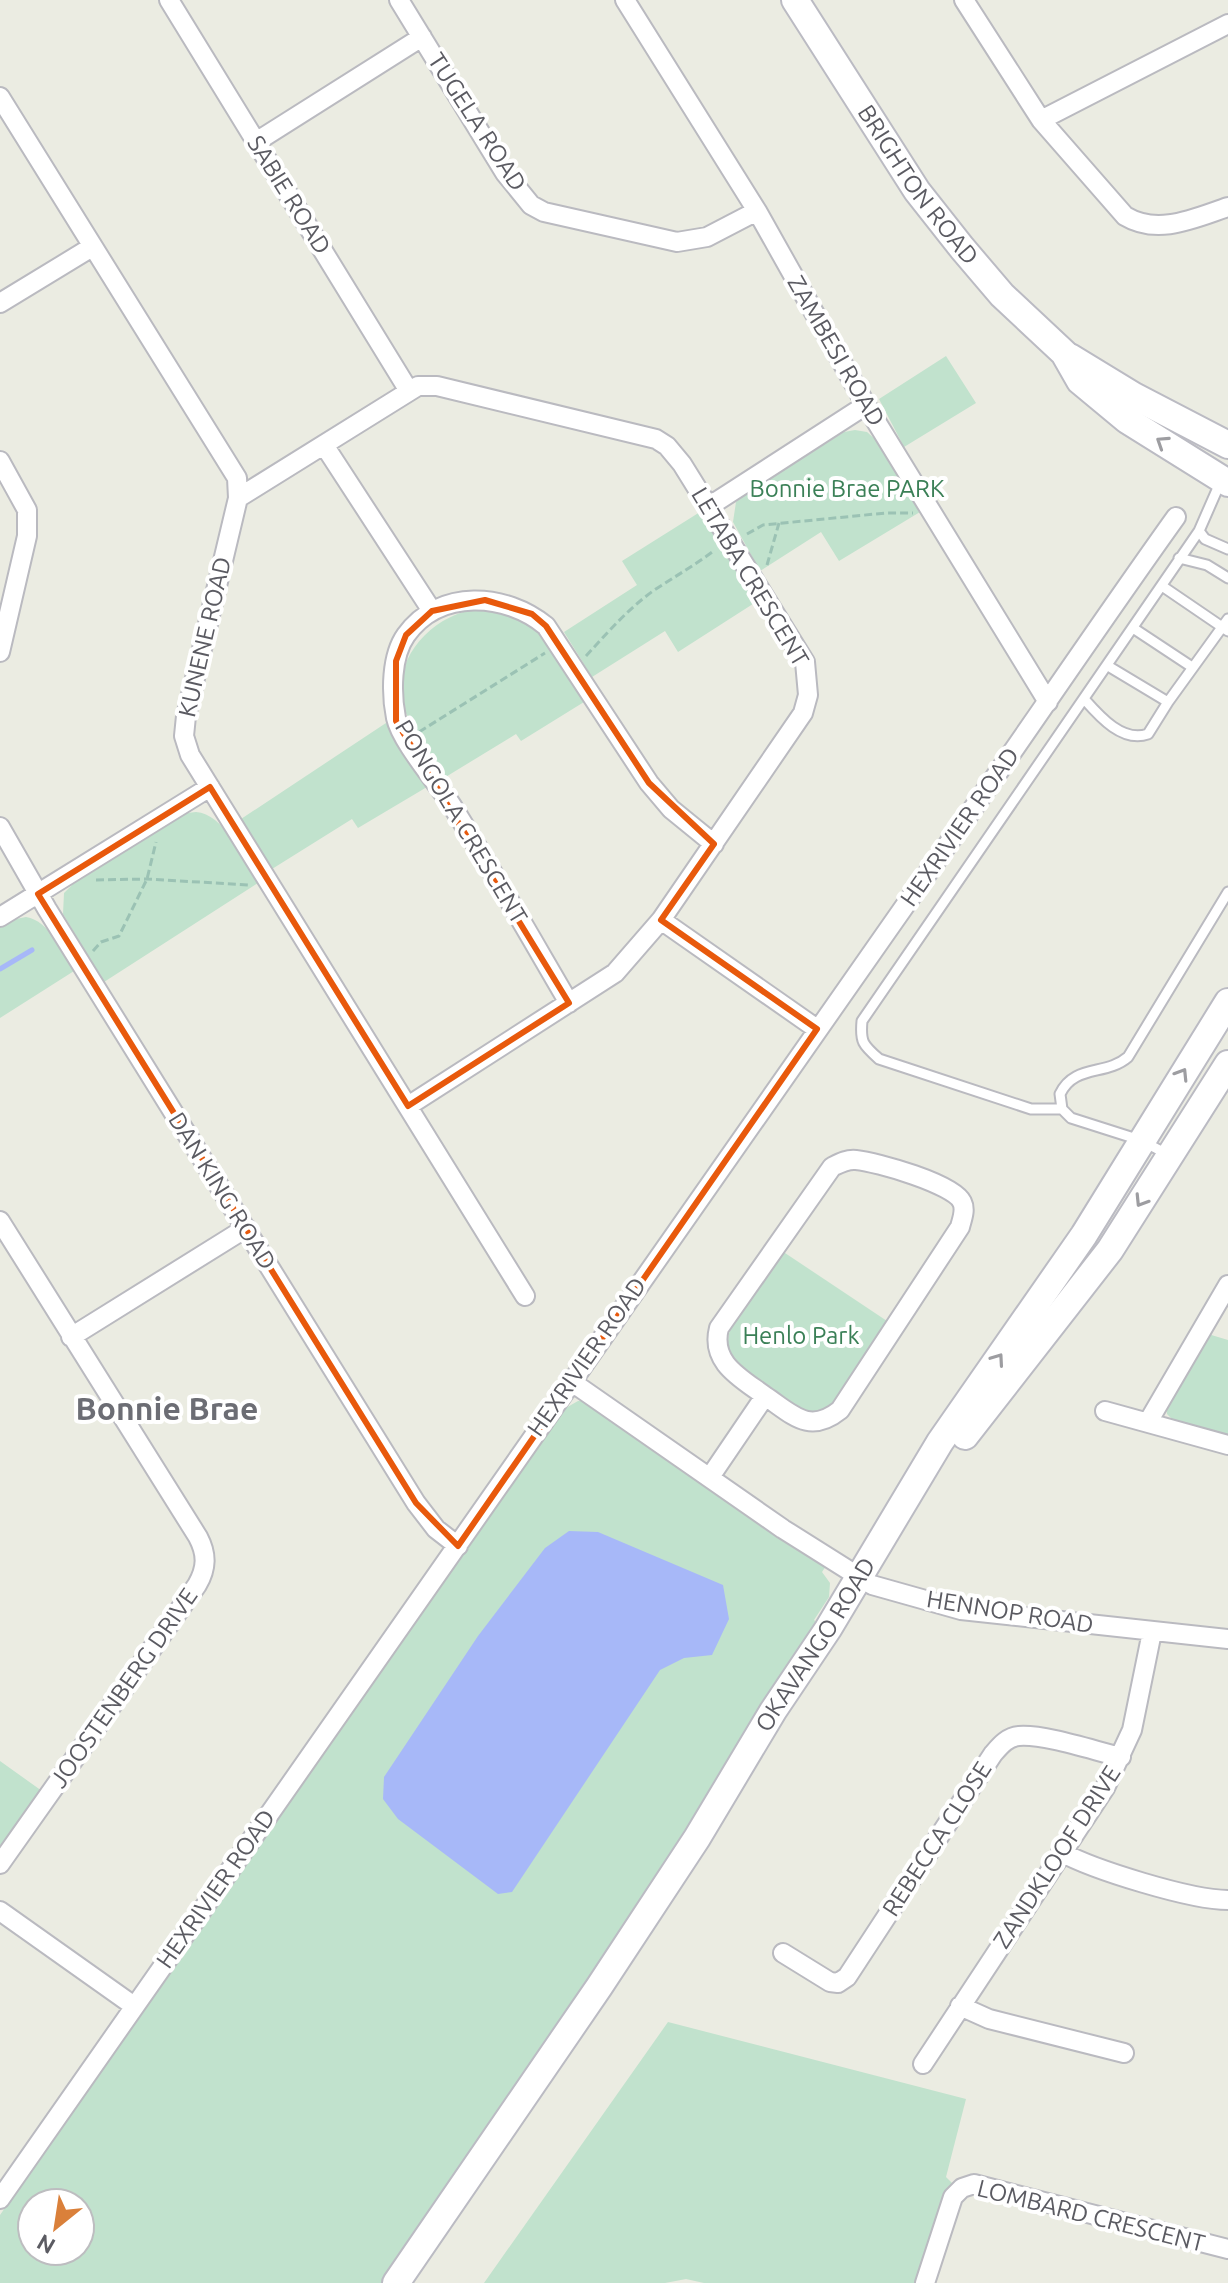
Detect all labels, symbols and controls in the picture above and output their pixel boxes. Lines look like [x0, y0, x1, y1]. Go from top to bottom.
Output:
street label: TUGELA ROAD [423, 48, 532, 196]
street label: BRIGHTON ROAD [853, 100, 984, 270]
street label: SABIE ROAD [242, 131, 336, 259]
street label: ZAMBESI ROAD [782, 271, 890, 431]
one-way arrow [1156, 436, 1171, 451]
park label: Bonnie Brae PARK [749, 475, 945, 502]
street label: LETABA CRESCENT [686, 482, 815, 671]
street label: KUNENE ROAD [173, 554, 236, 720]
street label: PONGOLA CRESCENT [390, 715, 533, 929]
street label: HEXRIVIER ROAD [895, 742, 1024, 911]
one-way arrow [1173, 1068, 1188, 1083]
street label: DAN KING ROAD [163, 1107, 282, 1274]
one-way arrow [1136, 1192, 1151, 1206]
street label: HEXRIVIER ROAD [522, 1272, 651, 1441]
park label: Henlo Park [742, 1322, 860, 1349]
one-way arrow [988, 1354, 1003, 1368]
district label: Bonnie Brae [76, 1390, 258, 1426]
street label: OKAVANGO ROAD [750, 1553, 881, 1736]
street label: JOOSTENBERG DRIVE [45, 1583, 203, 1793]
street label: HENNOP ROAD [925, 1585, 1096, 1638]
street label: REBECCA CLOSE [877, 1757, 996, 1921]
street label: ZANDKLOOF DRIVE [988, 1761, 1126, 1953]
street label: HEXRIVIER ROAD [151, 1804, 280, 1973]
street label: LOMBARD CRESCENT [975, 2174, 1208, 2257]
north arrow [16, 2187, 96, 2267]
text: N [32, 2230, 59, 2260]

